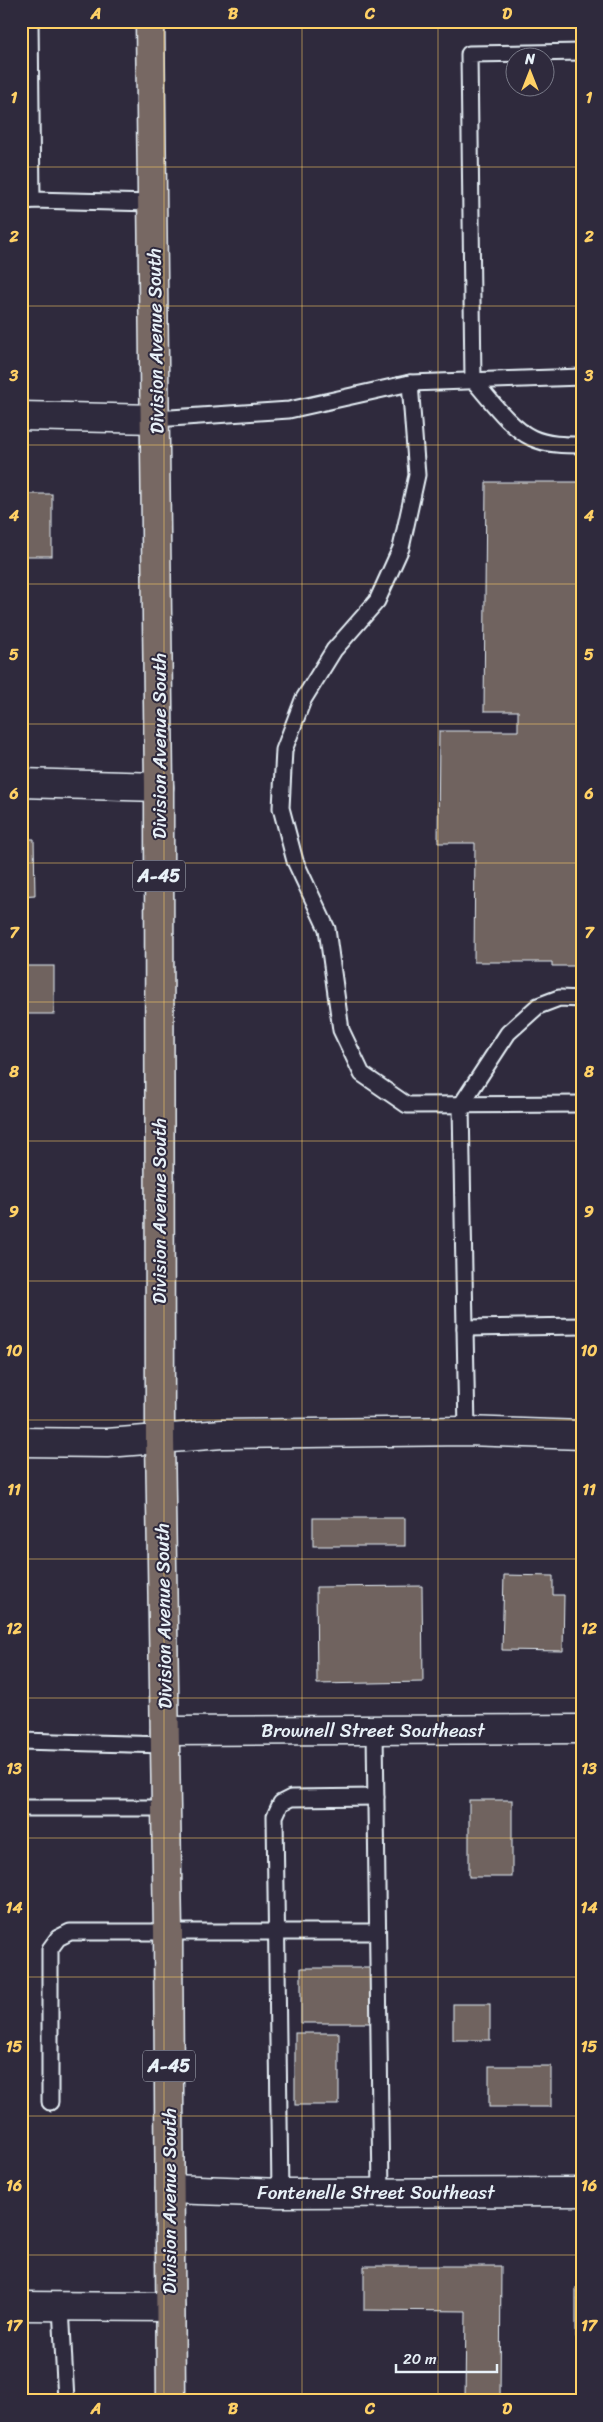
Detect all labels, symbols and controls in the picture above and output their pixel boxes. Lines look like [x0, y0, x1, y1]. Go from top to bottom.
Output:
text: A [90, 0, 101, 28]
text: B [228, 0, 239, 28]
text: C [364, 0, 376, 28]
text: D [502, 0, 512, 28]
text: N [524, 47, 535, 72]
north arrow [506, 48, 556, 98]
text: 1 [11, 83, 18, 112]
text: 1 [586, 83, 593, 112]
text: 2 [8, 222, 19, 251]
text: 2 [583, 222, 594, 251]
street label: Division Avenue South [137, 248, 174, 434]
text: 3 [9, 361, 19, 390]
text: 3 [584, 361, 594, 390]
text: 4 [8, 501, 19, 530]
text: 4 [583, 501, 594, 530]
text: 5 [9, 640, 19, 669]
text: 5 [584, 640, 594, 669]
street label: Division Avenue South [143, 653, 176, 839]
text: 6 [8, 779, 19, 808]
text: 6 [583, 779, 594, 808]
road number: A-45 [133, 860, 185, 891]
text: 7 [9, 918, 20, 947]
text: 7 [584, 918, 595, 947]
text: 8 [8, 1057, 19, 1086]
text: 8 [583, 1057, 594, 1086]
street label: Division Avenue South [143, 1118, 176, 1304]
text: 9 [9, 1197, 19, 1226]
text: 9 [584, 1197, 594, 1226]
text: 10 [6, 1336, 22, 1365]
text: 10 [581, 1336, 597, 1365]
text: 11 [7, 1475, 21, 1504]
text: 11 [582, 1475, 596, 1504]
street label: Division Avenue South [145, 1523, 182, 1709]
text: 12 [6, 1614, 23, 1643]
text: 12 [581, 1614, 598, 1643]
street label: Brownell Street Southeast [261, 1714, 486, 1747]
text: 13 [6, 1754, 22, 1783]
text: 13 [581, 1754, 597, 1783]
text: 14 [6, 1893, 22, 1922]
text: 14 [581, 1893, 597, 1922]
text: 15 [6, 2032, 23, 2061]
text: 15 [581, 2032, 598, 2061]
road number: A-45 [143, 2050, 195, 2082]
street label: Division Avenue South [153, 2108, 186, 2294]
text: 16 [6, 2171, 22, 2200]
text: 16 [581, 2171, 597, 2200]
street label: Fontenelle Street Southeast [257, 2176, 496, 2209]
text: 17 [6, 2311, 24, 2340]
text: 17 [581, 2311, 599, 2340]
scale bar [396, 2342, 497, 2374]
text: 20 m [403, 2346, 437, 2372]
text: A [90, 2394, 101, 2422]
text: B [228, 2394, 239, 2422]
text: C [364, 2394, 376, 2422]
text: D [502, 2394, 512, 2422]

